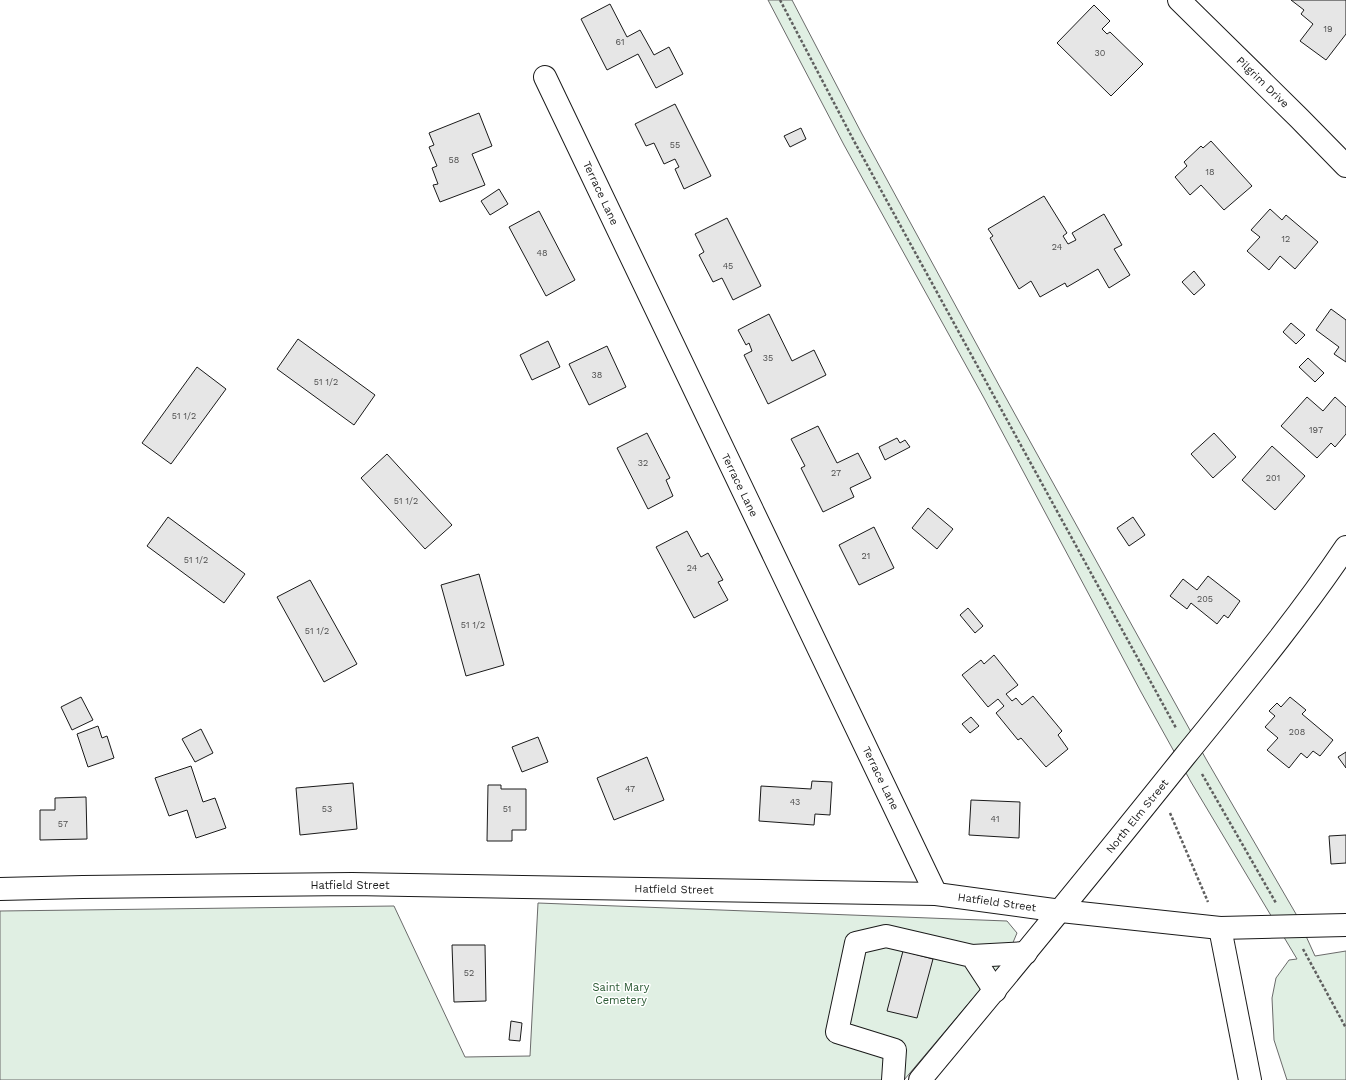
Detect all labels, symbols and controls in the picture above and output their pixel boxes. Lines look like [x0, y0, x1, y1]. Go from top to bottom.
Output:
house number: 19 [1323, 24, 1333, 34]
house number: 61 [616, 37, 624, 47]
house number: 30 [1095, 48, 1106, 58]
street label: Pilgrim Drive [1234, 54, 1292, 111]
house number: 55 [670, 140, 680, 150]
house number: 58 [449, 155, 459, 165]
street label: Terrace Lane [580, 159, 621, 227]
house number: 18 [1205, 167, 1215, 177]
house number: 12 [1282, 234, 1290, 244]
house number: 24 [1052, 242, 1063, 252]
house number: 48 [536, 248, 548, 258]
house number: 45 [723, 261, 733, 271]
house number: 35 [763, 353, 773, 363]
house number: 38 [592, 370, 602, 380]
house number: 51 1/2 [314, 377, 338, 387]
house number: 51 1/2 [172, 411, 196, 421]
house number: 197 [1309, 425, 1323, 435]
street label: Terrace Lane [719, 451, 761, 519]
house number: 32 [638, 458, 648, 468]
house number: 27 [831, 468, 841, 478]
house number: 201 [1266, 473, 1280, 483]
house number: 51 1/2 [394, 496, 418, 506]
house number: 21 [862, 551, 870, 561]
house number: 51 1/2 [184, 555, 208, 565]
house number: 24 [687, 563, 698, 573]
house number: 205 [1197, 594, 1213, 604]
house number: 51 1/2 [461, 620, 485, 630]
house number: 51 1/2 [305, 626, 329, 636]
house number: 208 [1289, 727, 1305, 737]
street label: Terrace Lane [860, 744, 902, 812]
street label: North Elm Street [1104, 776, 1172, 856]
house number: 47 [625, 784, 635, 794]
house number: 43 [790, 797, 800, 807]
house number: 53 [322, 804, 332, 814]
house number: 51 [503, 804, 511, 814]
house number: 41 [991, 814, 999, 824]
house number: 57 [58, 819, 68, 829]
street label: Hatfield Street [310, 879, 390, 892]
street label: Hatfield Street [634, 882, 714, 897]
street label: Hatfield Street [957, 891, 1037, 914]
house number: 52 [464, 968, 474, 978]
park label: Saint Mary Cemetery [593, 981, 650, 1007]

